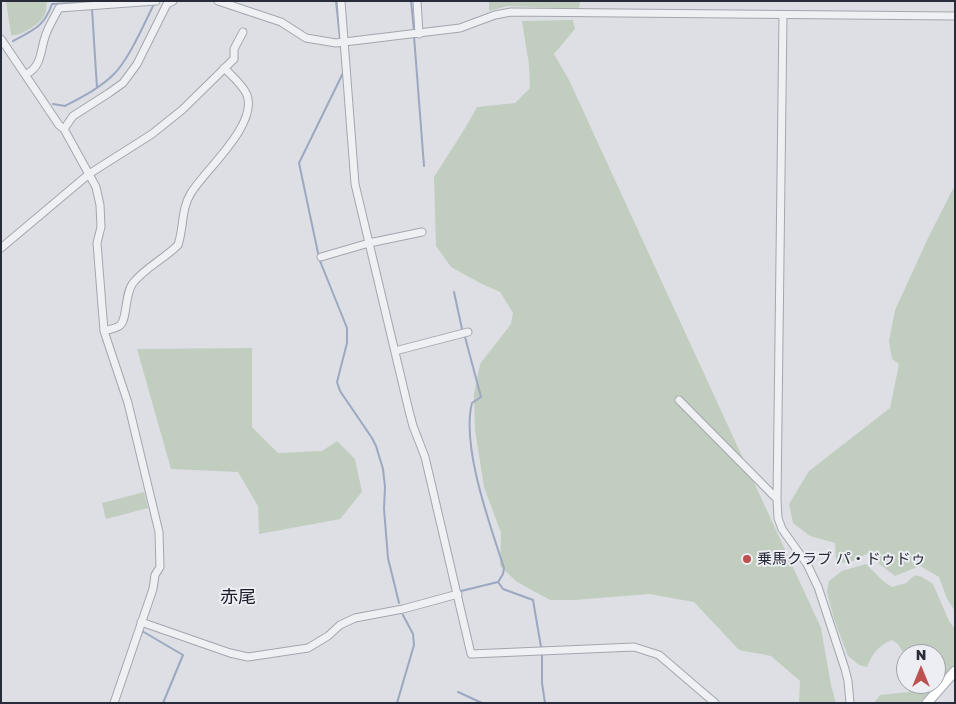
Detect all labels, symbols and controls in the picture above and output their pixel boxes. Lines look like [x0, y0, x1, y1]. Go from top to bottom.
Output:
place label: 乗馬クラブ パ・ドゥドゥ [757, 550, 926, 568]
marker: 乗馬クラブ パ・ドゥドゥ [741, 553, 753, 565]
district label: 赤尾 [220, 586, 256, 608]
north arrow [896, 644, 946, 694]
text: N [916, 646, 926, 663]

